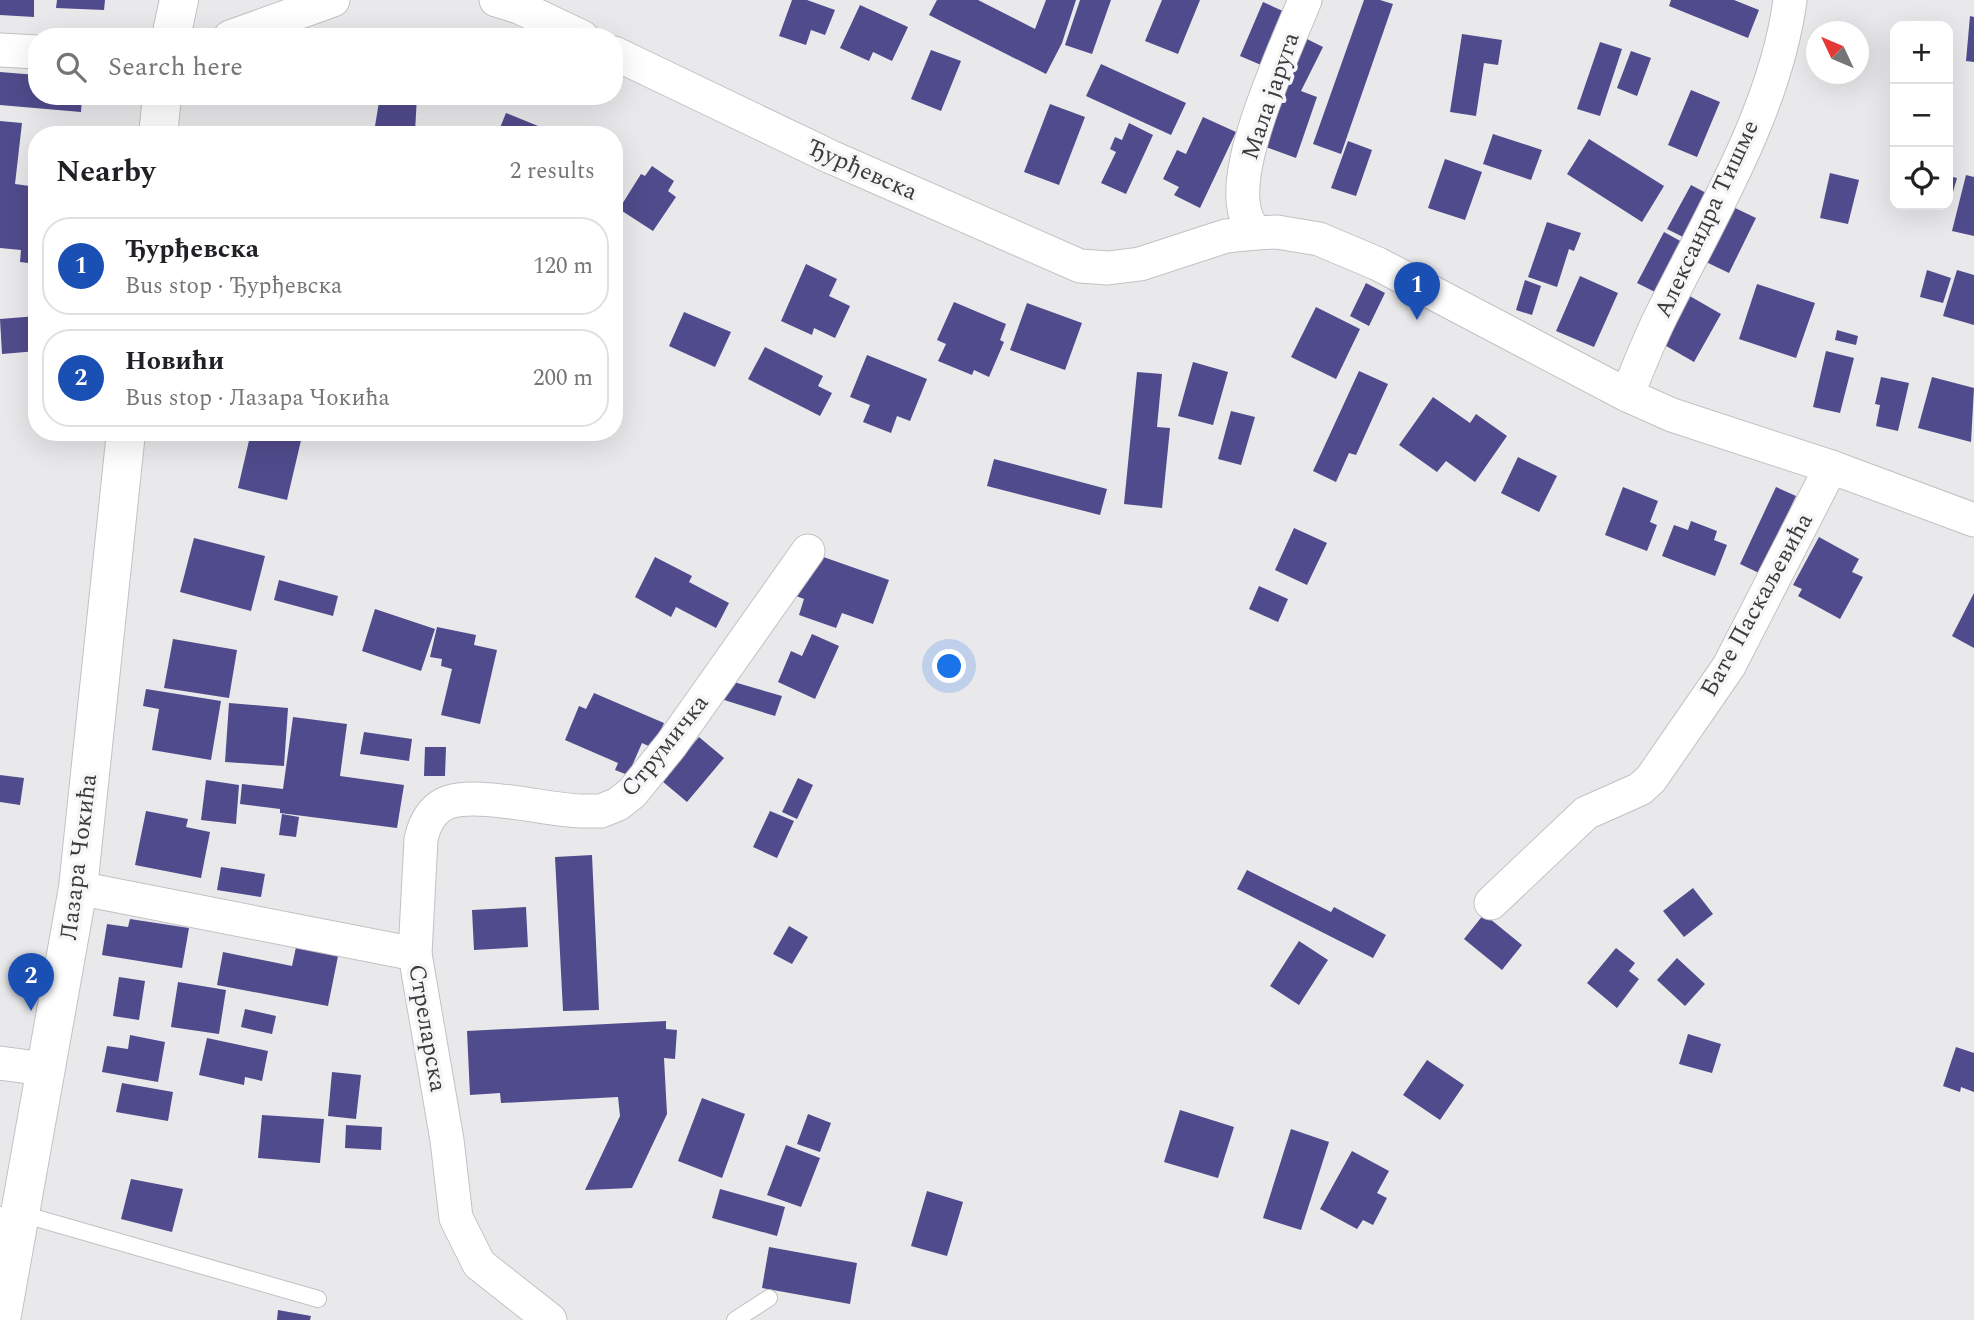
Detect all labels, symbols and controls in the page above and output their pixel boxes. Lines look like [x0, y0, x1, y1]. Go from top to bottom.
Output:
north arrow [1806, 21, 1869, 84]
map controls [1890, 21, 1953, 210]
button: + [1890, 21, 1953, 84]
street label: Мала јаруга [1232, 27, 1310, 164]
search box [28, 28, 623, 105]
text: Search here [108, 47, 243, 87]
icon: search [52, 48, 90, 86]
button: − [1890, 84, 1953, 147]
street label: Александра Тишме [1645, 114, 1769, 324]
street label: Ђурђевска [801, 130, 923, 211]
button: locate [1890, 147, 1953, 210]
text: Nearby [56, 149, 155, 195]
text: 2 results [510, 154, 595, 189]
text: Ђурђевска [125, 229, 259, 269]
text: 1 [75, 249, 87, 284]
text: 120 m [533, 249, 593, 284]
pin: 1 [1394, 262, 1440, 320]
text: Bus stop · Ђурђевска [125, 269, 342, 304]
text: Новићи [125, 341, 224, 381]
text: 2 [75, 361, 87, 396]
text: 200 m [533, 361, 593, 396]
text: Bus stop · Лазара Чокића [125, 381, 390, 416]
street label: Бате Паскаљевића [1691, 506, 1823, 704]
your location [932, 649, 966, 683]
street label: Струмичка [612, 687, 718, 805]
street label: Лазара Чокића [51, 771, 107, 942]
pin: 2 [8, 953, 54, 1011]
street label: Стреларска [398, 961, 456, 1095]

